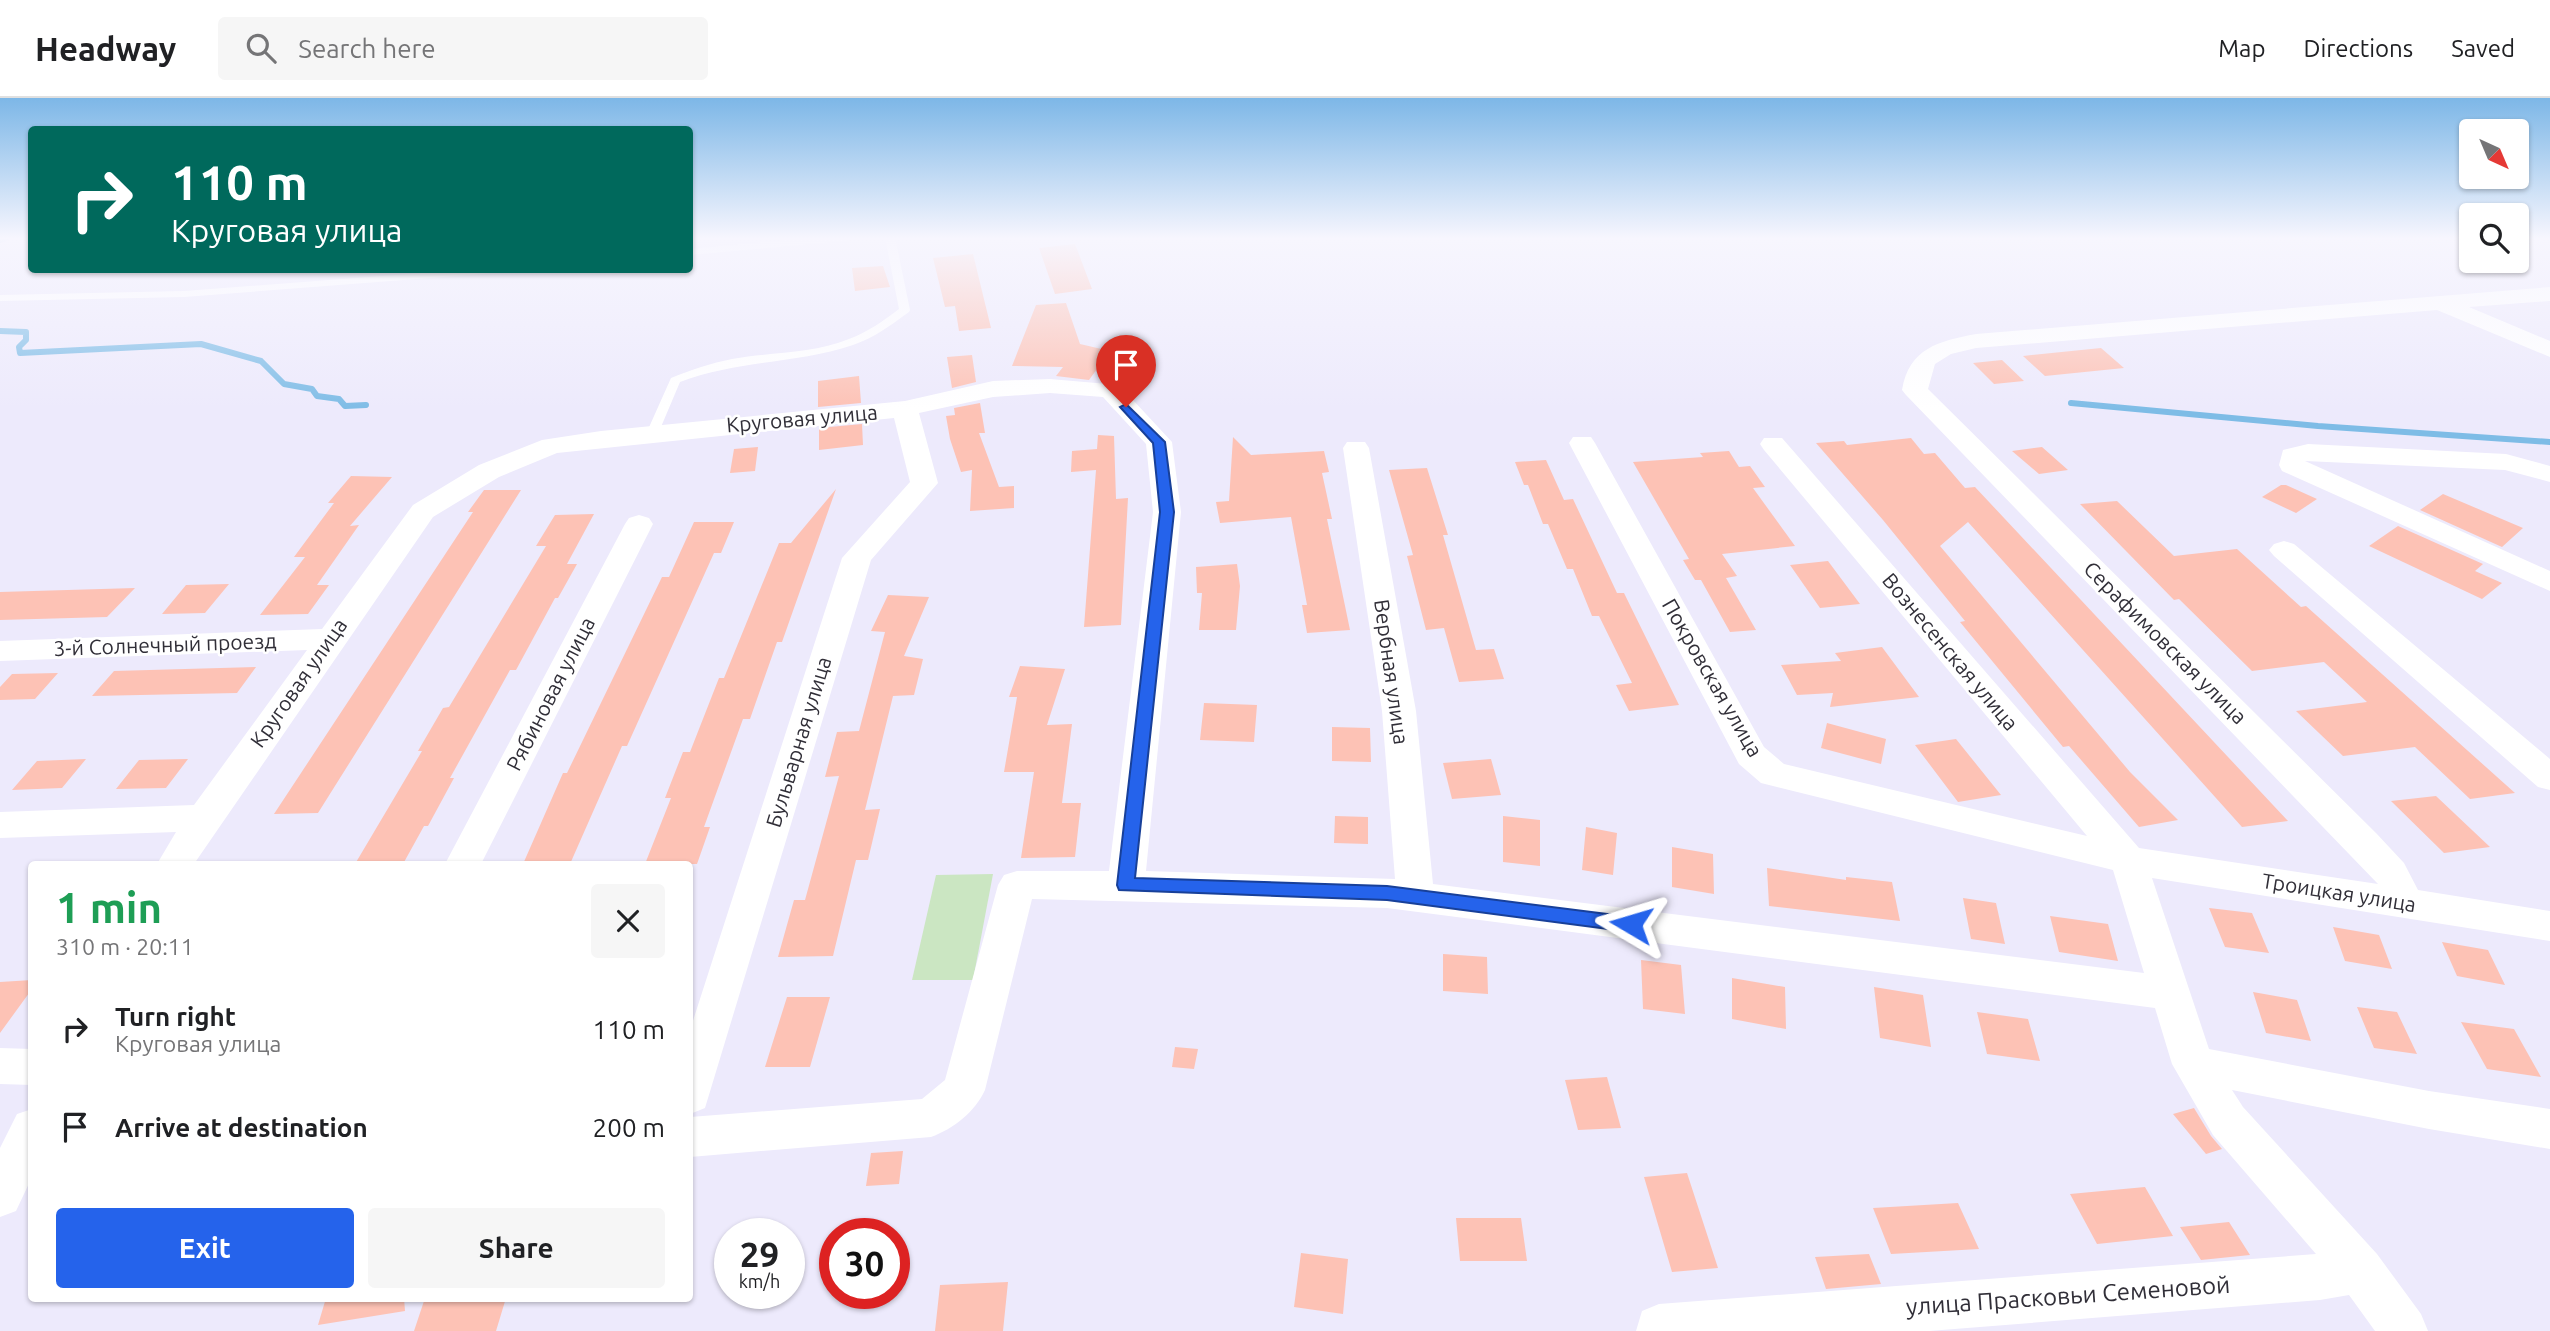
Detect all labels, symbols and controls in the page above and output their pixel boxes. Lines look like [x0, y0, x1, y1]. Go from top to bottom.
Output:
search box [218, 17, 708, 80]
icon: search [242, 29, 280, 67]
text: Headway [35, 30, 176, 67]
text: Search here [298, 34, 436, 63]
text: Map [2218, 35, 2265, 62]
text: Directions [2303, 35, 2413, 62]
text: Saved [2451, 35, 2515, 62]
north arrow [2459, 119, 2529, 189]
map controls [2459, 119, 2529, 273]
icon: right [56, 154, 147, 245]
text: 110 m [171, 154, 308, 209]
button: search [2459, 203, 2529, 273]
text: Круговая улица [171, 212, 403, 248]
pin [1096, 335, 1156, 407]
icon: arrive [1107, 346, 1145, 384]
street label: Круговая улица [725, 399, 879, 437]
street label: Серафимовская улица [2079, 556, 2252, 729]
street label: Вознесенская улица [1878, 568, 2024, 735]
street label: Покровская улица [1658, 594, 1768, 761]
street label: Вербная улица [1370, 598, 1414, 746]
street label: Круговая улица [245, 613, 352, 752]
street label: Рябиновая улица [501, 613, 599, 774]
street label: 3-й Солнечный проезд [53, 628, 277, 660]
street label: Бульварная улица [761, 653, 835, 830]
street label: Троицкая улица [2260, 868, 2418, 916]
text: 1 min [56, 884, 162, 931]
button: close [591, 884, 665, 958]
position arrow [1594, 887, 1668, 961]
text: 310 m · 20:11 [56, 934, 194, 959]
text: Turn right [115, 1002, 236, 1031]
icon: right [56, 1010, 94, 1048]
text: 110 m [593, 1015, 665, 1044]
text: Круговая улица [115, 1031, 281, 1056]
icon: arrive [56, 1108, 94, 1146]
text: Arrive at destination [115, 1113, 368, 1142]
text: 200 m [593, 1113, 665, 1142]
button: Exit [56, 1208, 354, 1288]
button: Share [368, 1208, 665, 1288]
speed limit sign: 30 [819, 1218, 910, 1309]
text: 29 [740, 1234, 779, 1274]
text: km/h [739, 1271, 780, 1291]
street label: улица Прасковьи Семеновой [1905, 1271, 2231, 1320]

